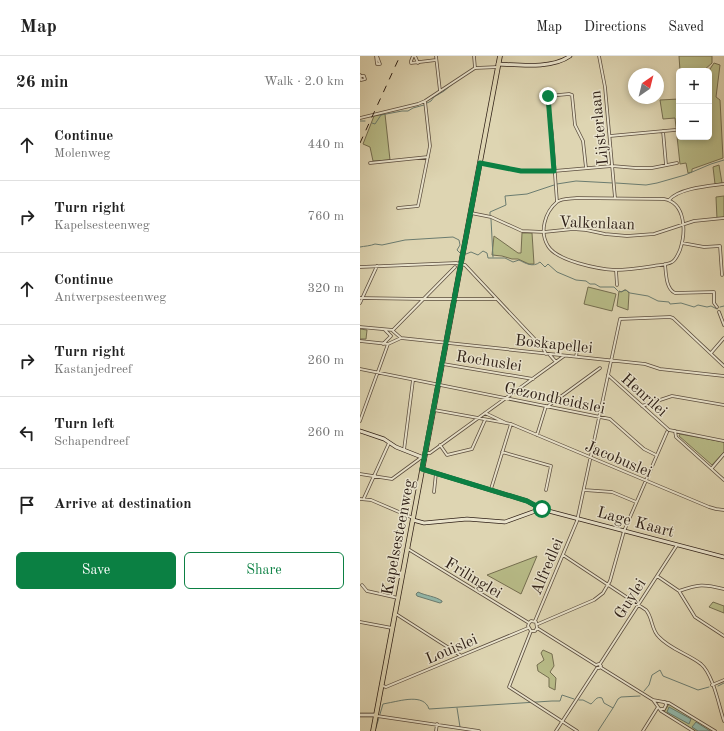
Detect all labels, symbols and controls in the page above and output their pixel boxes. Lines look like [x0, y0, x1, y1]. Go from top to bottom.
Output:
text: Map [20, 18, 57, 37]
text: Map [536, 20, 562, 34]
text: Directions [584, 20, 646, 34]
text: Saved [668, 20, 704, 34]
north arrow [628, 68, 664, 104]
map controls [676, 68, 712, 140]
button: + [676, 68, 712, 104]
text: 26 min [16, 74, 69, 91]
text: Walk · 2.0 km [264, 75, 344, 88]
route end [539, 87, 557, 105]
street label: Lijsterlaan [588, 89, 612, 166]
button: − [676, 104, 712, 140]
text: Continue [54, 129, 113, 144]
icon: ahead [16, 134, 38, 156]
text: 440 m [307, 138, 344, 151]
text: Molenweg [54, 147, 110, 160]
text: Turn right [54, 201, 125, 216]
icon: right [16, 206, 38, 228]
text: 760 m [307, 210, 344, 223]
street label: Valkenlaan [558, 215, 636, 233]
text: Kapelsesteenweg [54, 219, 150, 232]
text: Continue [54, 273, 113, 288]
icon: ahead [16, 278, 38, 300]
text: 320 m [307, 282, 344, 295]
text: Antwerpsesteenweg [54, 291, 166, 304]
street label: Boskapellei [514, 333, 593, 357]
text: Turn right [54, 345, 125, 360]
street label: Rochuslei [455, 349, 523, 375]
icon: right [16, 350, 38, 372]
text: 260 m [307, 354, 344, 367]
text: Kastanjedreef [54, 363, 132, 376]
street label: Henrilei [618, 371, 670, 420]
street label: Gezondheidslei [503, 380, 606, 417]
text: Turn left [54, 417, 114, 432]
icon: left [16, 422, 38, 444]
text: 260 m [307, 426, 344, 439]
text: Schapendreef [54, 435, 129, 448]
street label: Jacobuslei [582, 439, 654, 481]
street label: Kapelsesteenweg [380, 478, 418, 597]
icon: arrive [16, 494, 38, 516]
text: Arrive at destination [54, 497, 192, 512]
route start [533, 500, 551, 518]
street label: Lage Kaart [595, 505, 676, 541]
street label: Alfredlei [529, 536, 567, 598]
button: Save [16, 552, 176, 589]
button: Share [184, 552, 344, 589]
street label: Frilinglei [442, 555, 504, 602]
street label: Guylei [612, 576, 650, 622]
street label: Louislei [424, 632, 480, 668]

